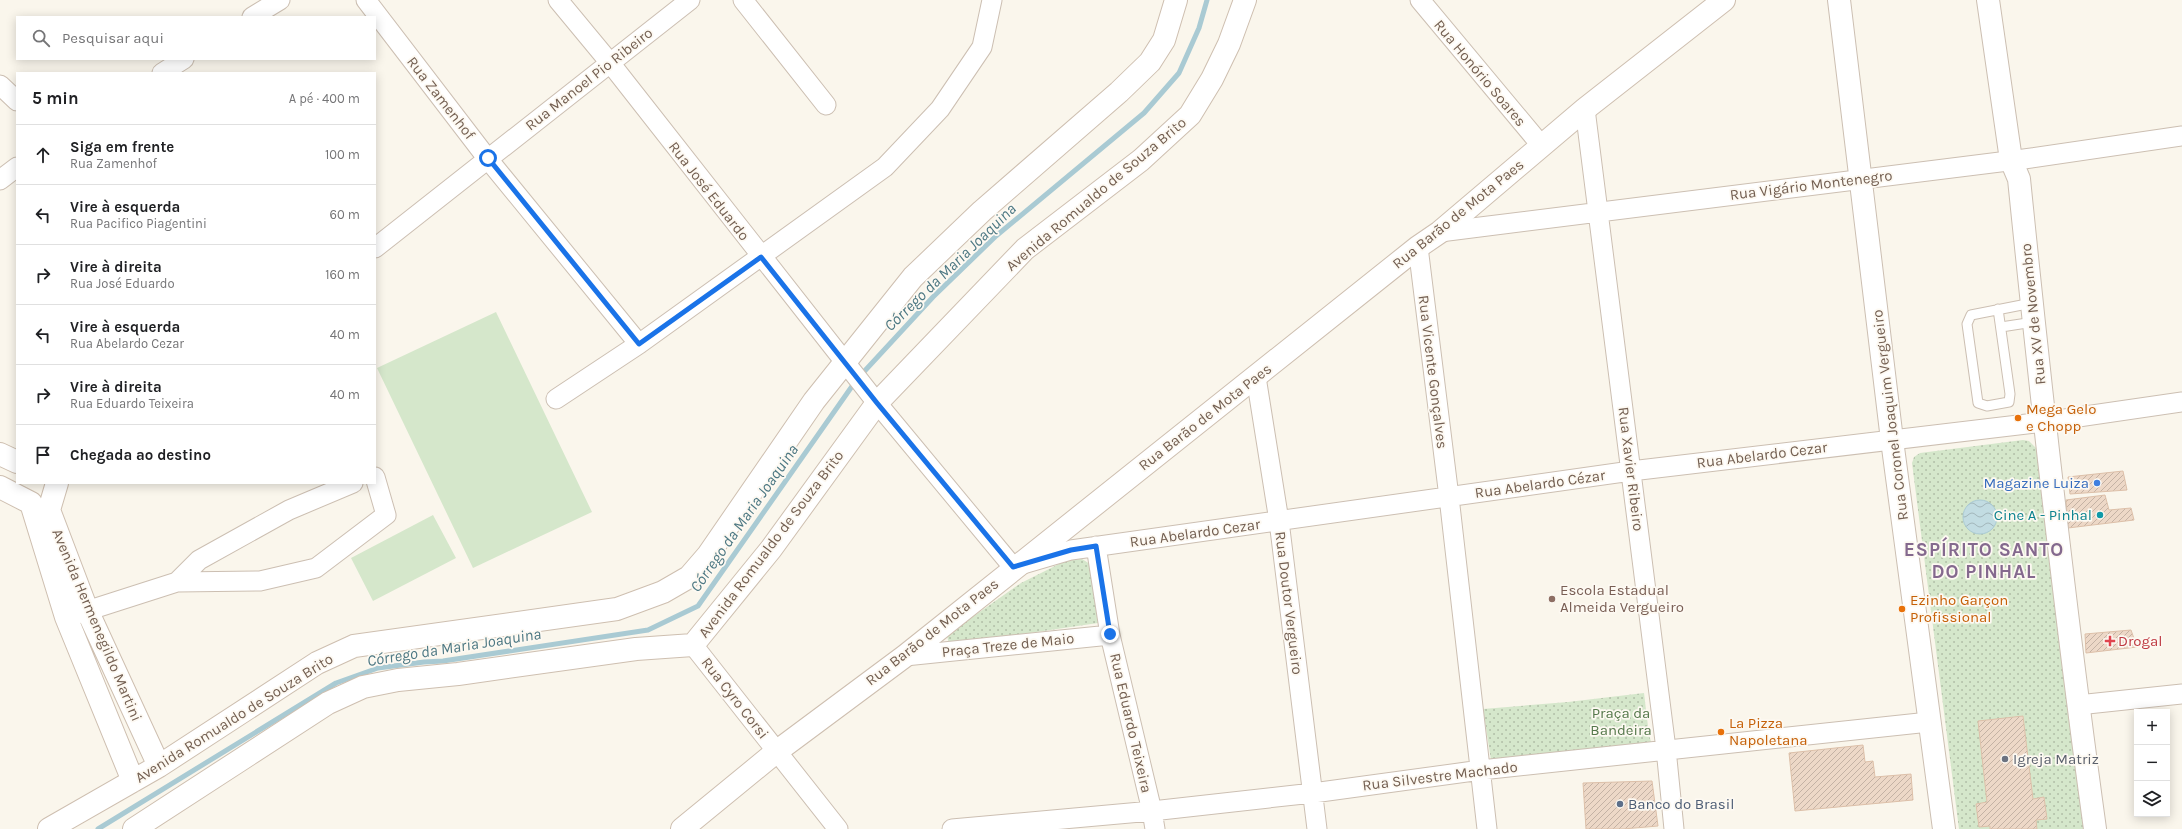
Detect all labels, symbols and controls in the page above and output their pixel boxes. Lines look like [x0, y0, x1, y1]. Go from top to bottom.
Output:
search box [16, 16, 376, 60]
street label: Rua Honório Soares [1430, 16, 1530, 130]
street label: Rua Manoel Pio Ribeiro [522, 24, 656, 134]
icon: search [30, 27, 52, 49]
text: Pesquisar aqui [62, 29, 164, 47]
street label: Rua Zamenhof [403, 53, 480, 144]
text: 5 min [32, 88, 79, 108]
text: A pé · 400 m [289, 91, 360, 106]
street label: Avenida Romualdo de Souza Brito [1002, 113, 1190, 275]
text: Siga em frente [70, 138, 174, 156]
street label: Rua José Eduardo [665, 138, 753, 244]
icon: ahead [32, 144, 54, 166]
text: 100 m [325, 147, 360, 162]
route start [479, 149, 497, 167]
street label: Rua Barão de Mota Paes [1389, 155, 1527, 273]
text: Rua Zamenhof [70, 156, 157, 171]
street label: Rua Vigário Montenegro [1729, 166, 1893, 204]
text: Vire à esquerda [70, 198, 180, 216]
water label: Córrego da Maria Joaquina [880, 199, 1020, 335]
icon: left [32, 204, 54, 226]
text: 60 m [330, 207, 360, 222]
text: Rua Pacifico Piagentini [70, 216, 207, 231]
street label: Rua XV de Novembro [2017, 242, 2049, 386]
text: Vire à direita [70, 258, 162, 276]
icon: right [32, 264, 54, 286]
text: 160 m [325, 267, 360, 282]
text: Rua José Eduardo [70, 276, 175, 291]
street label: Rua Vicente Gonçalves [1415, 294, 1451, 450]
street label: Rua Coronel Joaquim Vergueiro [1868, 309, 1912, 521]
text: Vire à esquerda [70, 318, 180, 336]
icon: left [32, 324, 54, 346]
text: 40 m [330, 327, 360, 342]
text: Rua Abelardo Cezar [70, 336, 184, 351]
street label: Rua Barão de Mota Paes [1135, 359, 1275, 475]
text: Vire à direita [70, 378, 162, 396]
icon: right [32, 384, 54, 406]
text: 40 m [330, 387, 360, 402]
text: Rua Eduardo Teixeira [70, 396, 194, 411]
place label: Mega Gelo e Chopp [2026, 400, 2096, 435]
street label: Rua Xavier Ribeiro [1614, 406, 1648, 532]
marker: Mega Gelo e Chopp [2013, 413, 2023, 423]
street label: Rua Abelardo Cezar [1696, 438, 1829, 472]
water label: Córrego da Maria Joaquina [686, 440, 802, 596]
icon: arrive [32, 444, 54, 466]
text: Chegada ao destino [70, 446, 211, 464]
street label: Avenida Romualdo de Souza Brito [695, 447, 847, 641]
street label: Rua Abelardo Cézar [1474, 466, 1607, 502]
place label: Magazine Luiza [1983, 474, 2089, 492]
marker: Magazine Luiza [2092, 478, 2102, 488]
place label: Cine A - Pinhal [1994, 506, 2092, 524]
marker: Cine A - Pinhal [2095, 510, 2105, 520]
street label: Rua Abelardo Cezar [1129, 515, 1262, 551]
street label: Avenida Hermenegildo Martini [48, 526, 146, 724]
street label: Rua Doutor Vergueiro [1271, 530, 1307, 676]
district label: ESPÍRITO SANTO DO PINHAL [1904, 536, 2064, 583]
street label: Rua Barão de Mota Paes [862, 574, 1002, 690]
place label: Escola Estadual Almeida Vergueiro [1560, 581, 1684, 616]
place label: Ezinho Garçon Profissional [1910, 591, 2008, 626]
marker: Escola Estadual Almeida Vergueiro [1547, 594, 1557, 604]
marker: Ezinho Garçon Profissional [1897, 604, 1907, 614]
water label: Córrego da Maria Joaquina [366, 624, 542, 670]
route end [1101, 625, 1119, 643]
street label: Praça Treze de Maio [941, 629, 1075, 661]
place label: Drogal [2118, 632, 2162, 650]
marker: Drogal [2105, 636, 2115, 646]
street label: Avenida Romualdo de Souza Brito [132, 649, 336, 787]
street label: Rua Eduardo Teixeira [1106, 651, 1156, 795]
street label: Rua Cyro Corsi [698, 654, 772, 742]
park label: Praça da Bandeira [1590, 704, 1652, 739]
map controls [2134, 709, 2170, 817]
button: + [2134, 709, 2170, 745]
place label: La Pizza Napoletana [1729, 714, 1808, 749]
marker: La Pizza Napoletana [1716, 727, 1726, 737]
button: − [2134, 745, 2170, 781]
place label: Igreja Matriz [2013, 750, 2099, 768]
marker: Igreja Matriz [2000, 754, 2010, 764]
street label: Rua Silvestre Machado [1361, 758, 1519, 794]
button: layers [2134, 781, 2170, 817]
place label: Banco do Brasil [1628, 795, 1734, 813]
marker: Banco do Brasil [1615, 799, 1625, 809]

